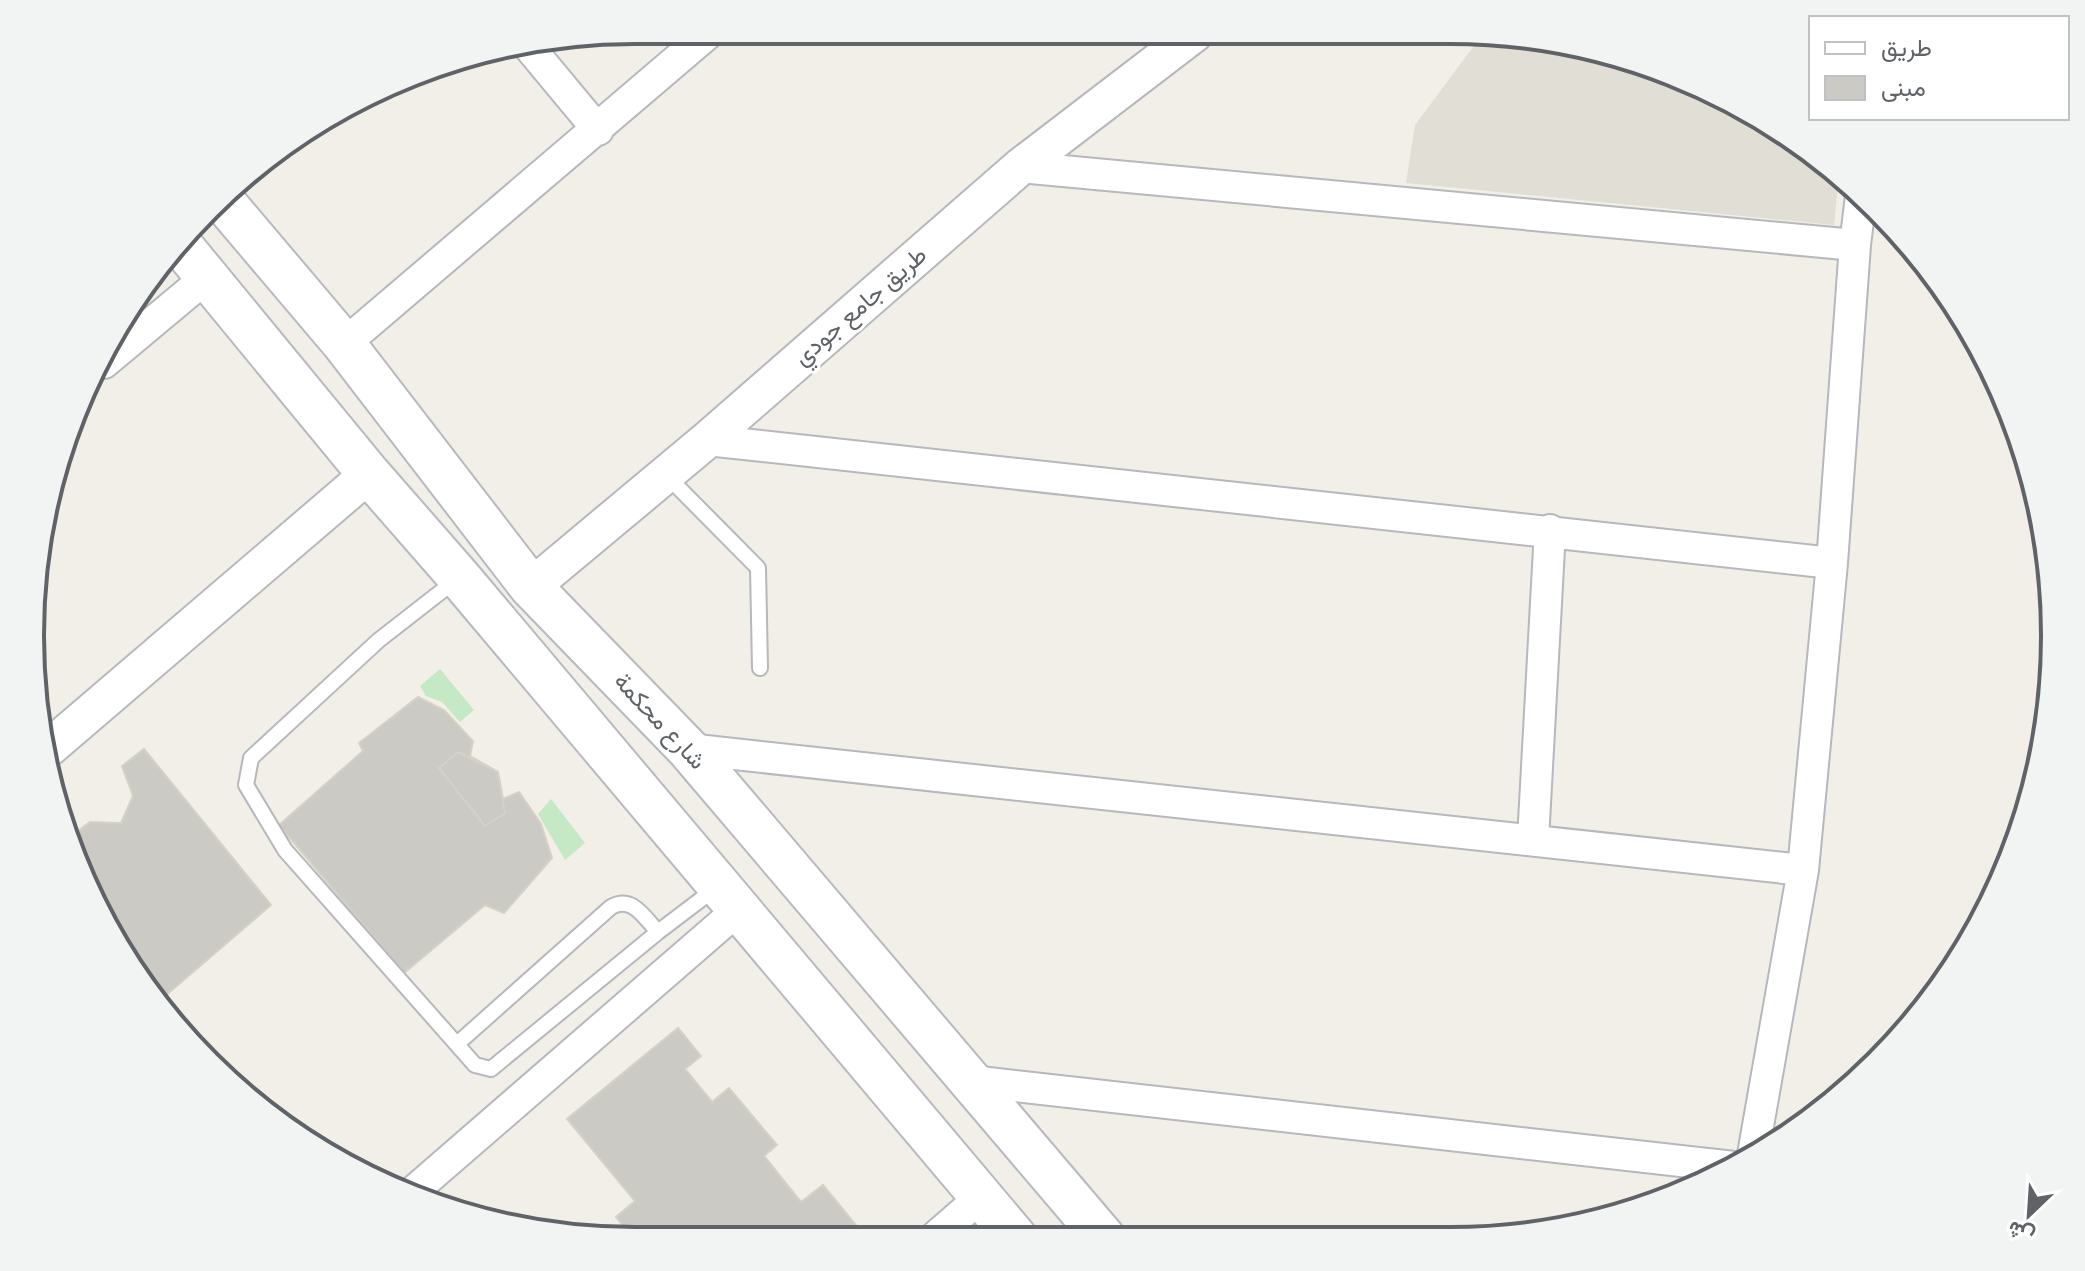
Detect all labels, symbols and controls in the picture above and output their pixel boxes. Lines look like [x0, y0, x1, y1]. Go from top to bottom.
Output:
legend [1809, 16, 2069, 120]
text: طريق [1881, 34, 1932, 63]
text: مبنى [1881, 74, 1926, 102]
street label: طريق جامع جودي [788, 241, 935, 375]
street label: شارع محكمة [607, 667, 712, 776]
north arrow [1989, 1175, 2069, 1255]
text: ش [2003, 1215, 2038, 1250]

